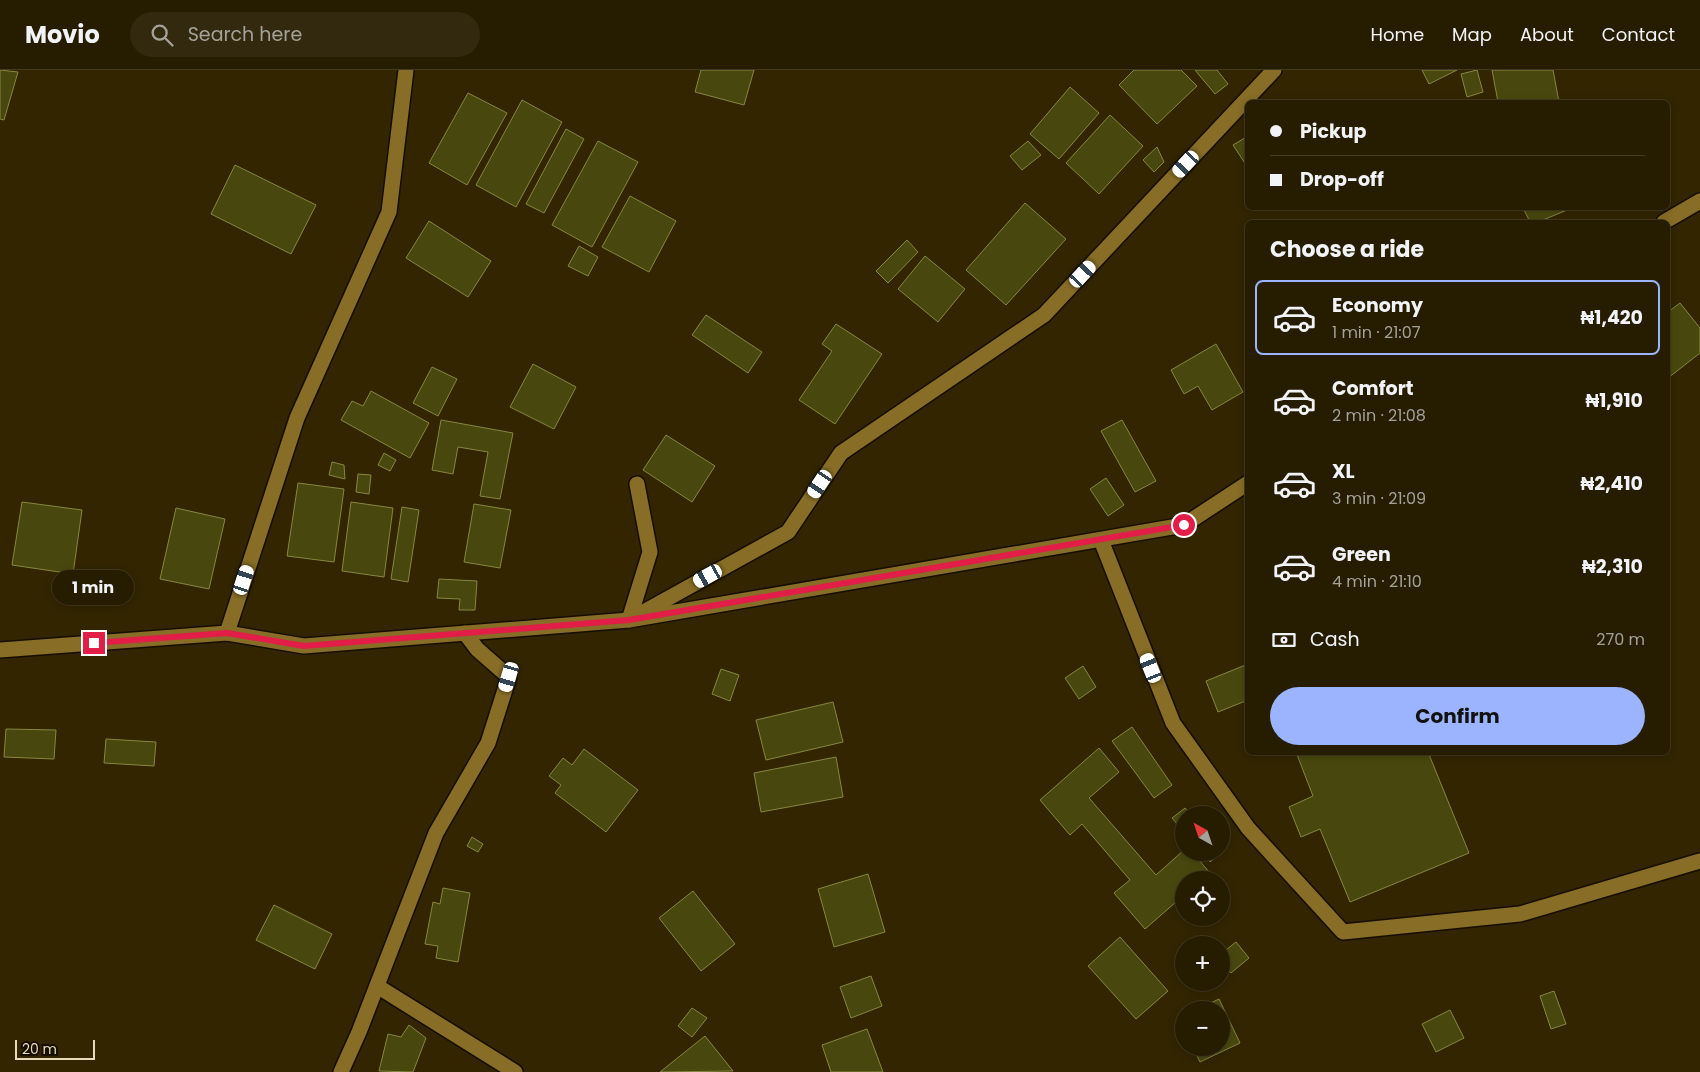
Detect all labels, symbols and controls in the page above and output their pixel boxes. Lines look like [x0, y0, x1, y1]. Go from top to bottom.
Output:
search box [130, 12, 480, 57]
text: Movio [25, 18, 100, 51]
icon: search [148, 21, 176, 49]
text: Search here [188, 21, 302, 48]
text: Home [1370, 22, 1424, 47]
text: Map [1452, 22, 1492, 47]
text: About [1520, 22, 1574, 47]
text: Contact [1602, 22, 1675, 47]
text: Pickup [1300, 118, 1366, 145]
car [1170, 148, 1201, 180]
text: Drop-off [1300, 166, 1384, 193]
text: Choose a ride [1270, 234, 1424, 265]
car [1067, 258, 1098, 290]
text: Economy [1332, 292, 1423, 319]
icon: car [1272, 295, 1317, 340]
text: ₦1,420 [1581, 304, 1643, 331]
text: 1 min · 21:07 [1332, 321, 1421, 344]
text: Comfort [1332, 375, 1414, 402]
icon: car [1272, 378, 1317, 423]
text: ₦1,910 [1585, 387, 1643, 414]
text: 2 min · 21:08 [1332, 404, 1426, 427]
text: XL [1332, 458, 1355, 485]
icon: car [1272, 461, 1317, 506]
car [805, 467, 834, 501]
text: ₦2,410 [1581, 470, 1643, 497]
text: 3 min · 21:09 [1332, 487, 1426, 510]
route start [1173, 514, 1195, 536]
text: Green [1332, 541, 1391, 568]
icon: car [1272, 544, 1317, 589]
text: ₦2,310 [1582, 553, 1643, 580]
car [691, 562, 724, 590]
car [232, 563, 255, 597]
callout: 1 min [53, 570, 135, 606]
text: 4 min · 21:10 [1332, 570, 1422, 593]
text: 1 min [72, 576, 114, 599]
icon: cash [1270, 626, 1298, 654]
text: Cash [1310, 626, 1360, 653]
text: 270 m [1596, 628, 1645, 651]
route end [83, 632, 105, 654]
car [1138, 651, 1163, 685]
car [497, 660, 520, 694]
button: Confirm [1270, 687, 1645, 745]
north arrow [1175, 806, 1230, 861]
map controls [1175, 806, 1230, 1056]
button: locate [1175, 871, 1230, 926]
button: + [1175, 936, 1230, 991]
button: − [1175, 1001, 1230, 1056]
scale bar [15, 1037, 95, 1060]
text: 20 m [22, 1039, 57, 1059]

